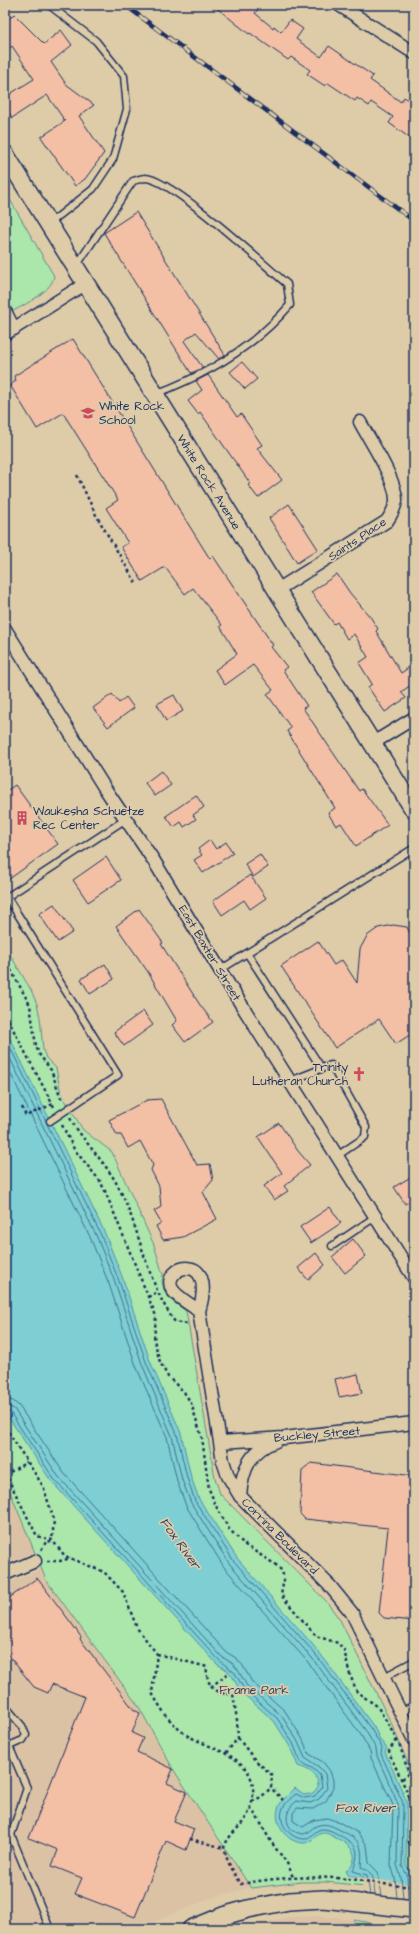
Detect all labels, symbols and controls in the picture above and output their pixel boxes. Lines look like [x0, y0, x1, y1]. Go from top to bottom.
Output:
place label: White Rock School [99, 398, 165, 429]
school or university icon: White Rock School [80, 405, 96, 421]
street label: White Rock Avenue [172, 431, 245, 534]
street label: Saints Place [325, 513, 390, 565]
place label: Waukesha Schuetze Rec Center [33, 803, 145, 834]
building icon: Waukesha Schuetze Rec Center [14, 810, 30, 826]
street label: East Baxter Street [174, 902, 245, 1004]
place label: Trinity Lutheran Church [252, 1059, 348, 1090]
church icon: Trinity Lutheran Church [351, 1066, 367, 1082]
street label: Buckley Street [273, 1422, 361, 1448]
street label: Corrina Boulevard [238, 1494, 322, 1578]
water label: Fox River [155, 1514, 206, 1575]
park label: Frame Park [219, 1682, 289, 1699]
water label: Fox River [335, 1799, 397, 1817]

